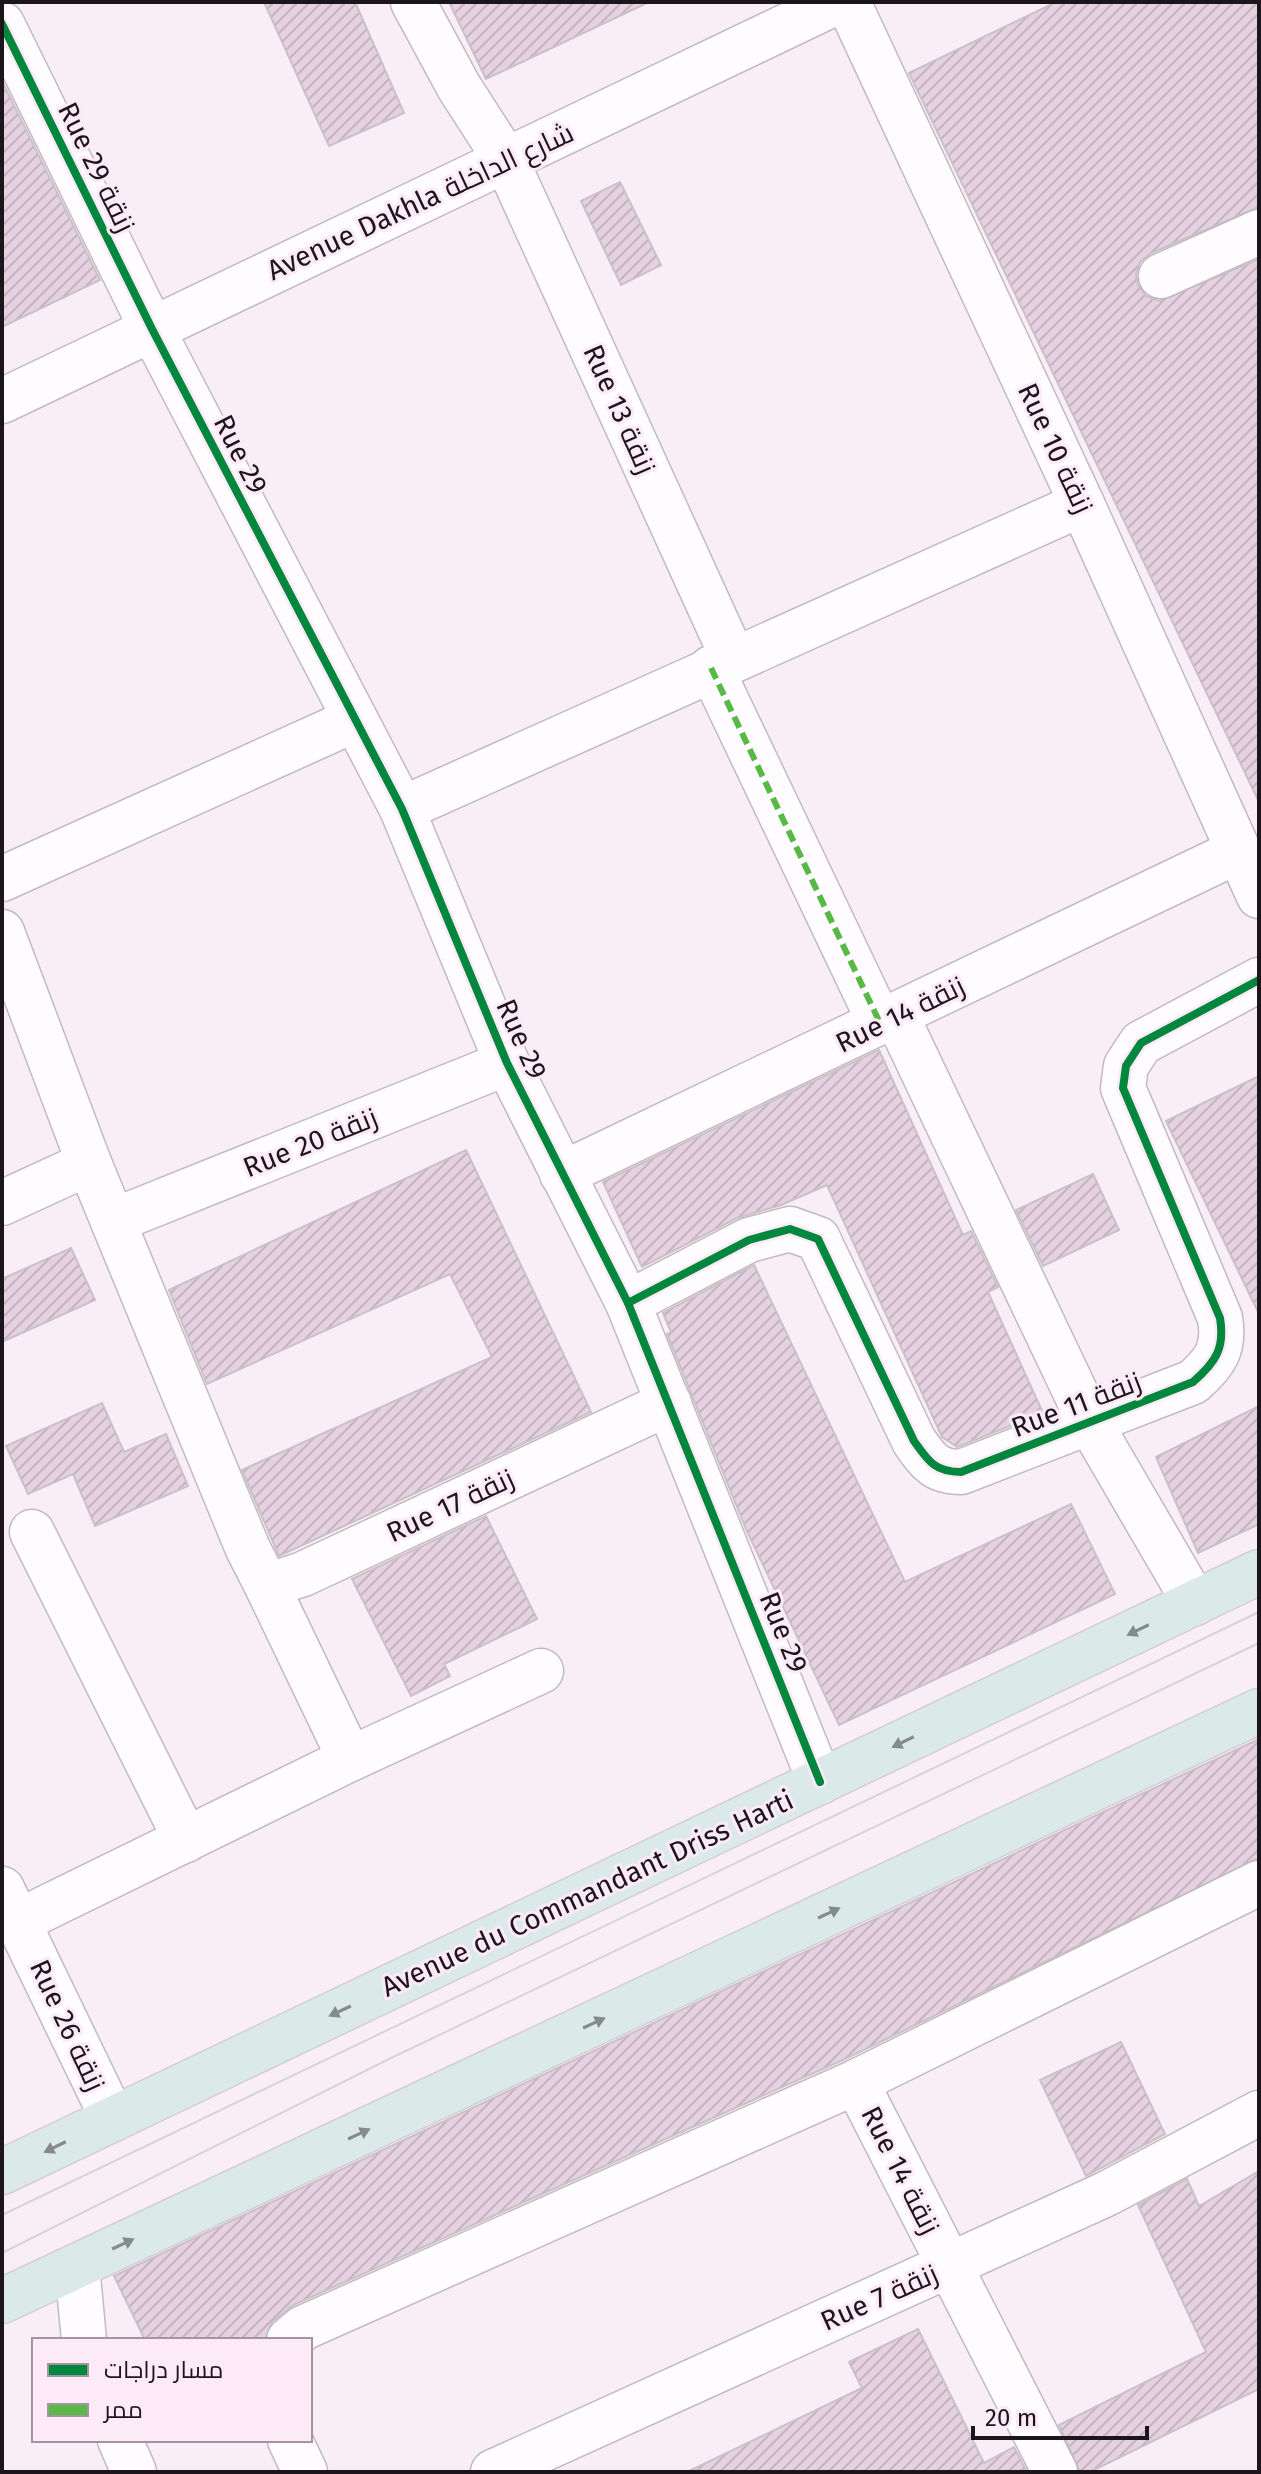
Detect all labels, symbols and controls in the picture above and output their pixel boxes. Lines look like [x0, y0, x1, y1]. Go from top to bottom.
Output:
street label: Rue 29 زنقة [51, 97, 142, 238]
street label: Avenue Dakhla شارع الداخلة [262, 116, 580, 289]
street label: Rue 13 زنقة [576, 339, 663, 479]
street label: Rue 10 زنقة [1011, 378, 1100, 519]
street label: Rue 29 [207, 409, 274, 499]
street label: Rue 14 زنقة [830, 969, 970, 1060]
street label: Rue 29 [489, 994, 554, 1084]
street label: Rue 20 زنقة [238, 1101, 382, 1184]
street label: Rue 11 زنقة [1007, 1365, 1146, 1444]
street label: Rue 17 زنقة [381, 1462, 519, 1549]
street label: Rue 29 [752, 1587, 815, 1677]
one-way arrow [1126, 1623, 1150, 1637]
one-way arrow [892, 1735, 915, 1749]
street label: Avenue du Commandant Driss Harti [376, 1783, 799, 2004]
one-way arrow [818, 1906, 841, 1920]
street label: Rue 26 زنقة [23, 1954, 112, 2096]
one-way arrow [329, 2004, 352, 2018]
one-way arrow [582, 2016, 606, 2030]
street label: Rue 14 زنقة [854, 2101, 947, 2240]
one-way arrow [347, 2127, 370, 2141]
one-way arrow [43, 2140, 67, 2154]
one-way arrow [112, 2237, 135, 2251]
street label: Rue 7 زنقة [816, 2257, 943, 2338]
legend [32, 2338, 312, 2442]
text: مسار دراجات [104, 2356, 224, 2384]
scale bar [973, 2390, 1147, 2440]
text: ممر [102, 2396, 143, 2424]
text: 20 m [985, 2404, 1037, 2432]

